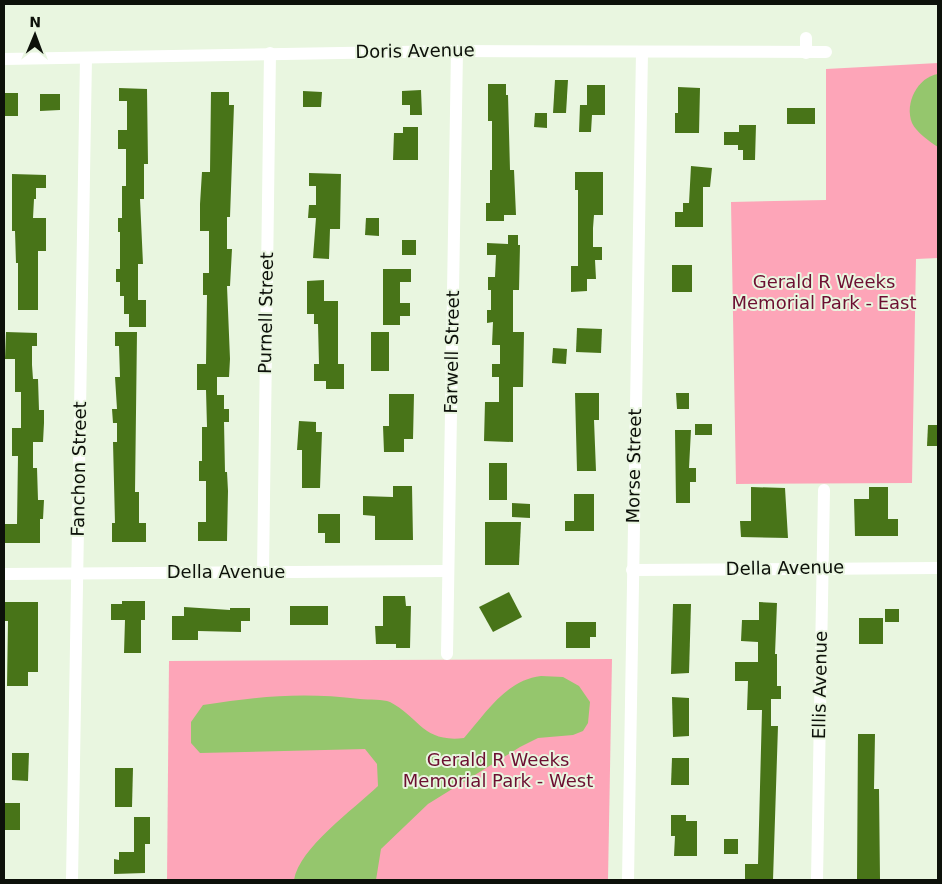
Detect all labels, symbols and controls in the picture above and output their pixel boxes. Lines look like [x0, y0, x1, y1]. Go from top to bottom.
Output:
north arrow [10, 10, 60, 60]
text: N [29, 14, 41, 30]
street label: Doris Avenue [355, 39, 475, 62]
street label: Purnell Street [254, 252, 277, 374]
park label: Gerald R Weeks Memorial Park - East [732, 271, 916, 313]
street label: Farwell Street [440, 290, 463, 414]
street label: Fanchon Street [67, 401, 90, 537]
street label: Morse Street [622, 408, 645, 524]
street label: Della Avenue [726, 556, 844, 579]
street label: Della Avenue [167, 561, 285, 582]
street label: Ellis Avenue [808, 631, 831, 739]
park label: Gerald R Weeks Memorial Park - West [403, 749, 593, 791]

